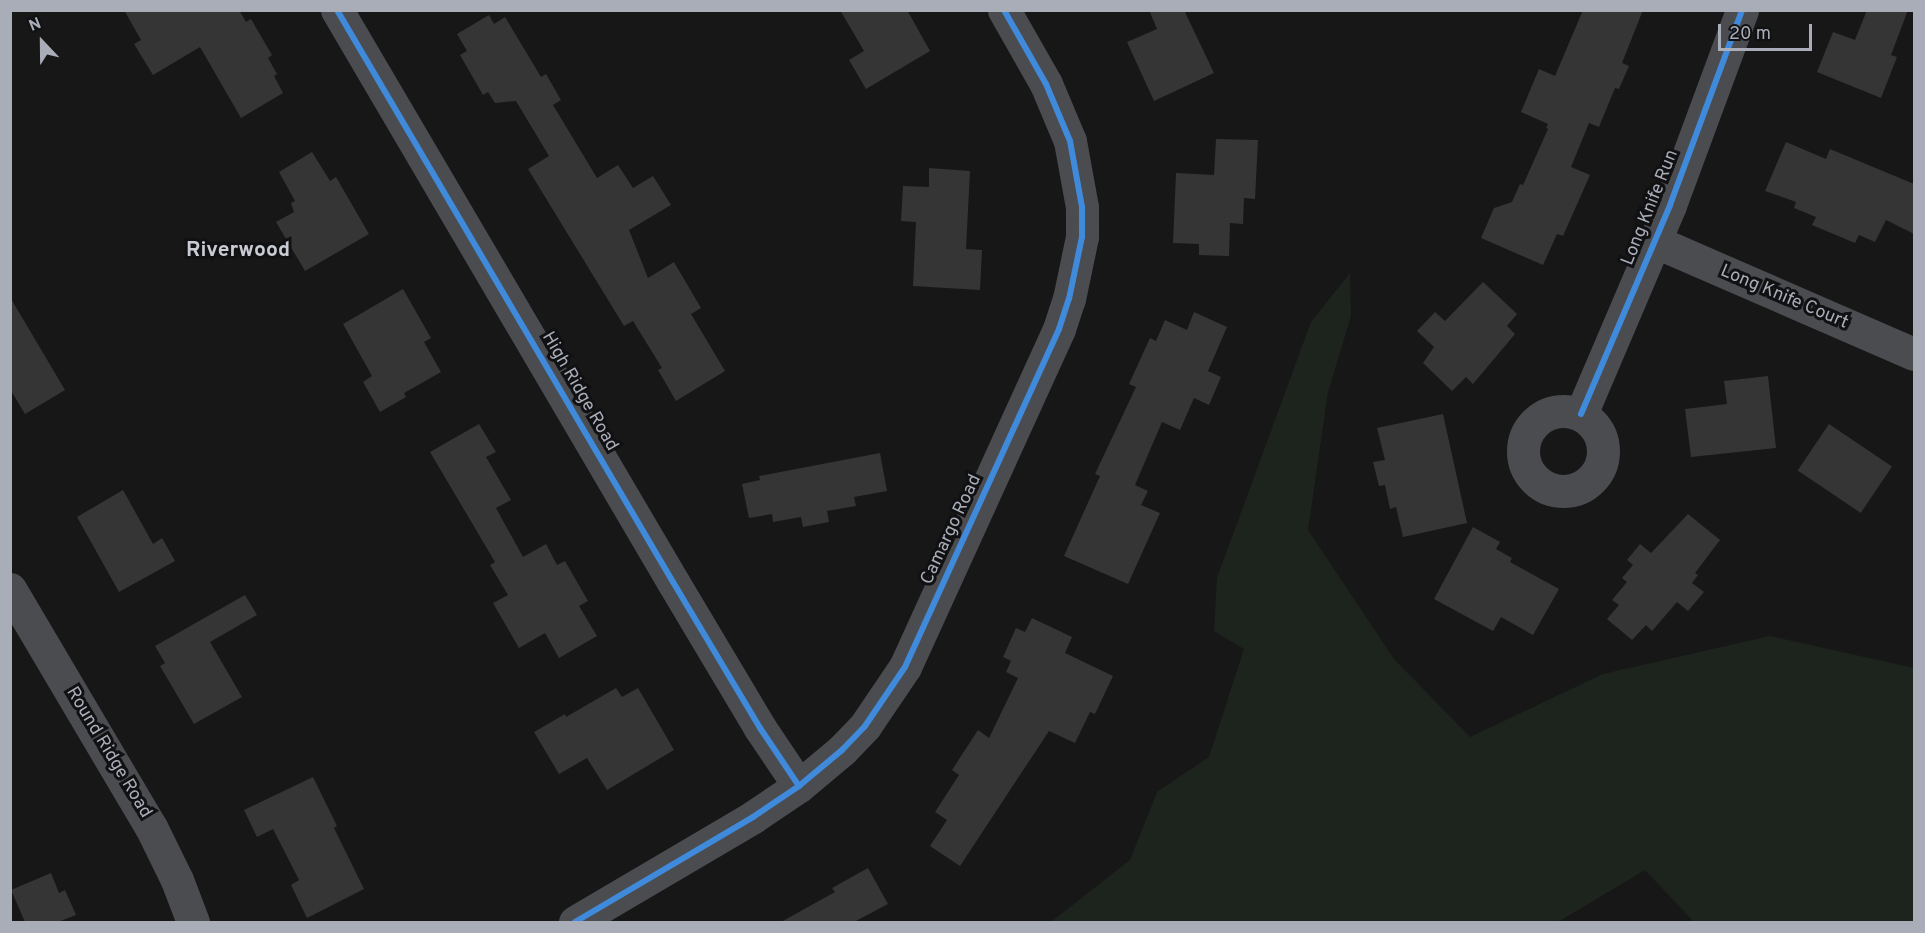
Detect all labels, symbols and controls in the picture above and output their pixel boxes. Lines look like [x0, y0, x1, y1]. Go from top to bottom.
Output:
north arrow [12, 12, 72, 72]
scale bar [1721, 12, 1816, 50]
text: N [26, 14, 44, 37]
text: 20 m [1729, 23, 1771, 46]
street label: Long Knife Run [1618, 147, 1684, 269]
district label: Riverwood [186, 238, 290, 264]
street label: Long Knife Court [1717, 261, 1851, 335]
street label: High Ridge Road [536, 329, 622, 455]
street label: Camargo Road [917, 472, 987, 588]
street label: Round Ridge Road [60, 684, 156, 822]

